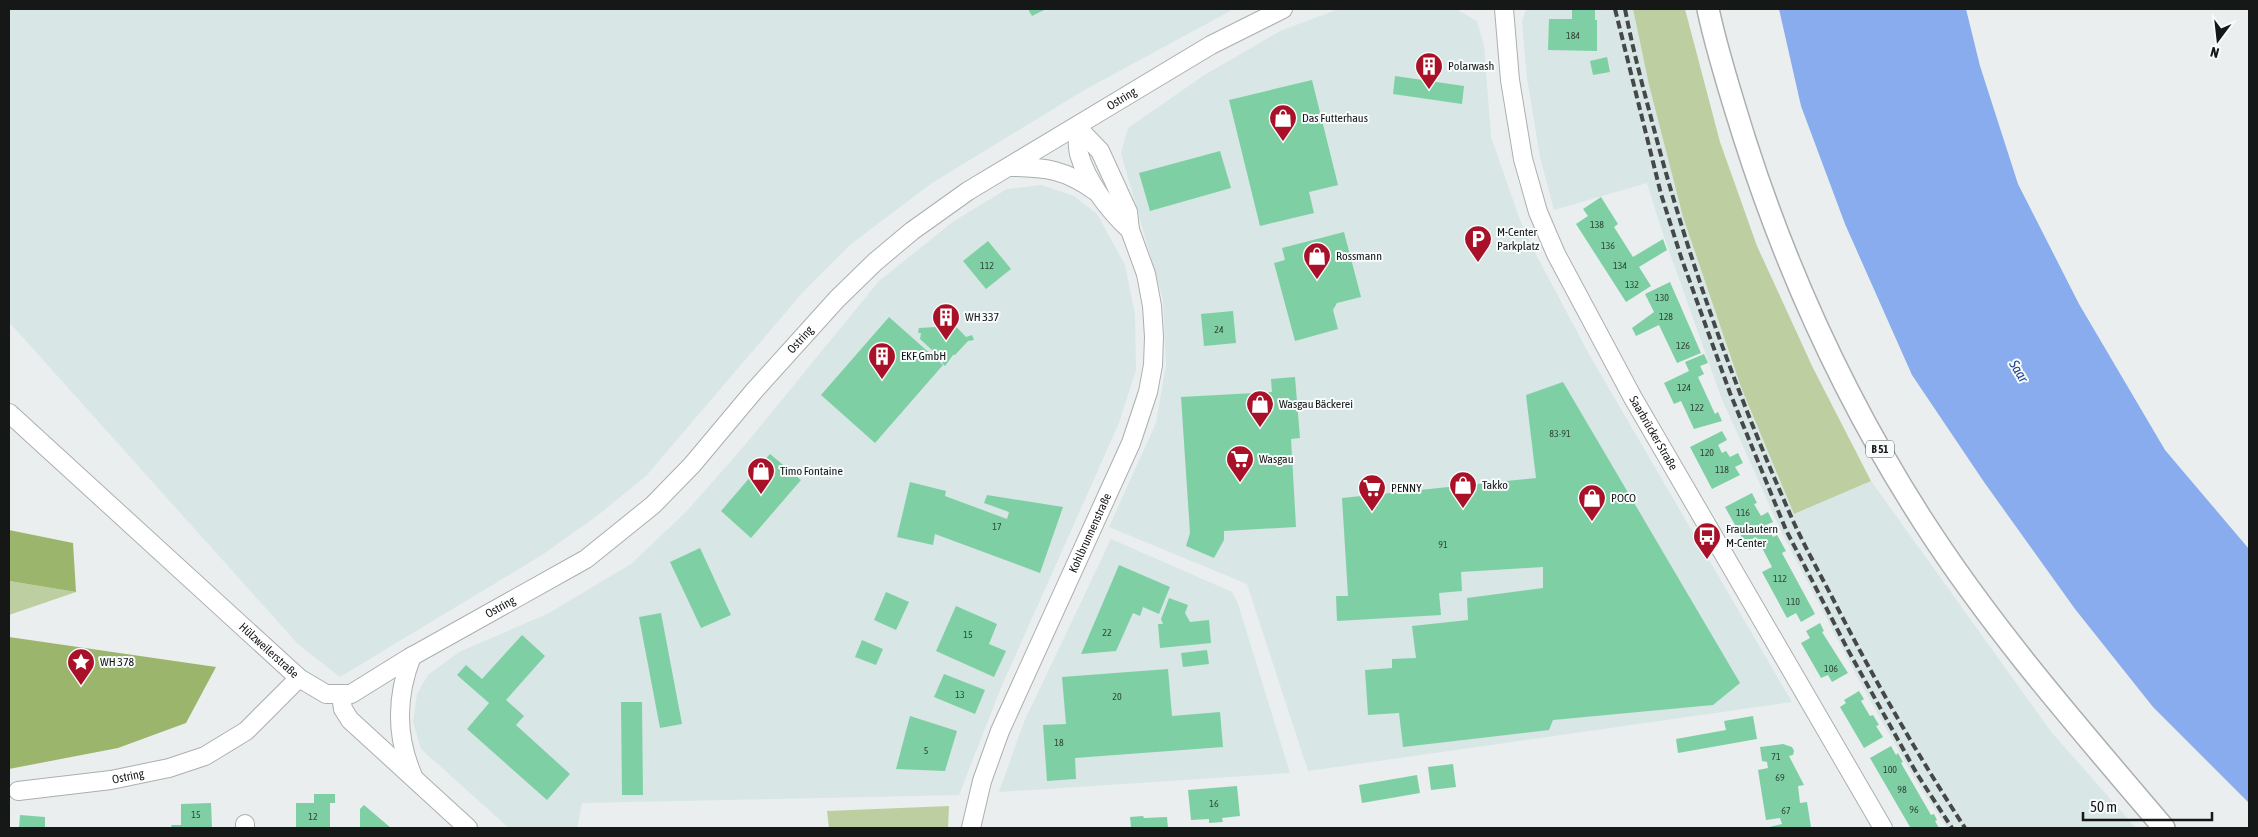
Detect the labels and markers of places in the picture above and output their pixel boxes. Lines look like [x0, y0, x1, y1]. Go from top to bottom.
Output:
building icon: Polarwash [1414, 51, 1444, 90]
place label: Polarwash [1448, 59, 1494, 73]
shop icon: Das Futterhaus [1268, 103, 1298, 142]
place label: Das Futterhaus [1302, 111, 1368, 125]
parking icon: M-Center Parkplatz [1463, 224, 1493, 263]
place label: M-Center Parkplatz [1497, 225, 1540, 253]
shop icon: Rossmann [1302, 241, 1332, 280]
place label: Rossmann [1336, 249, 1382, 263]
building icon: WH 337 [931, 302, 961, 341]
place label: WH 337 [965, 310, 1000, 324]
building icon: EKF GmbH [867, 341, 897, 380]
place label: EKF GmbH [901, 349, 946, 363]
shop icon: Wasgau Bäckerei [1245, 389, 1275, 428]
place label: Wasgau Bäckerei [1279, 397, 1353, 411]
supermarket icon: Wasgau [1225, 444, 1255, 483]
place label: Wasgau [1259, 452, 1294, 466]
shop icon: Timo Fontaine [746, 456, 776, 495]
place label: Timo Fontaine [780, 464, 843, 478]
shop icon: Takko [1448, 470, 1478, 509]
supermarket icon: PENNY [1357, 473, 1387, 512]
place label: Takko [1482, 478, 1508, 492]
place label: PENNY [1391, 481, 1422, 495]
shop icon: POCO [1577, 483, 1607, 522]
place label: POCO [1611, 491, 1636, 505]
bus stop icon: Fraulautern M-Center [1692, 521, 1722, 560]
place label: Fraulautern M-Center [1726, 522, 1778, 550]
place icon: WH 378 [66, 647, 96, 686]
place label: WH 378 [100, 655, 135, 669]

